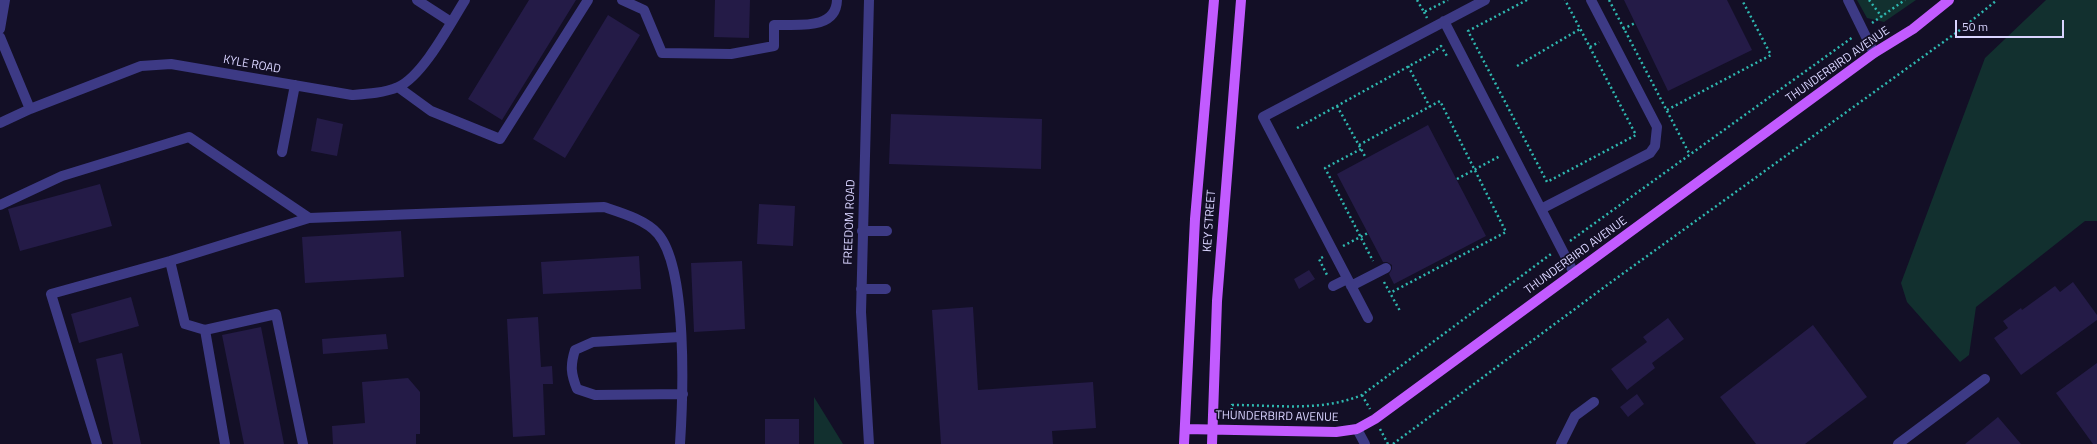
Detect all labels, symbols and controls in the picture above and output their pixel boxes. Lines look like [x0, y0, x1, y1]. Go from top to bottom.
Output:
scale bar [1957, 12, 2066, 38]
text: 50 m [1962, 17, 1988, 36]
street label: THUNDERBIRD AVENUE [1783, 24, 1893, 106]
street label: KYLE ROAD [222, 53, 282, 77]
street label: FREEDOM ROAD [841, 179, 859, 265]
street label: KEY STREET [1201, 189, 1219, 253]
street label: THUNDERBIRD AVENUE [1522, 214, 1630, 298]
street label: THUNDERBIRD AVENUE [1215, 409, 1339, 425]

